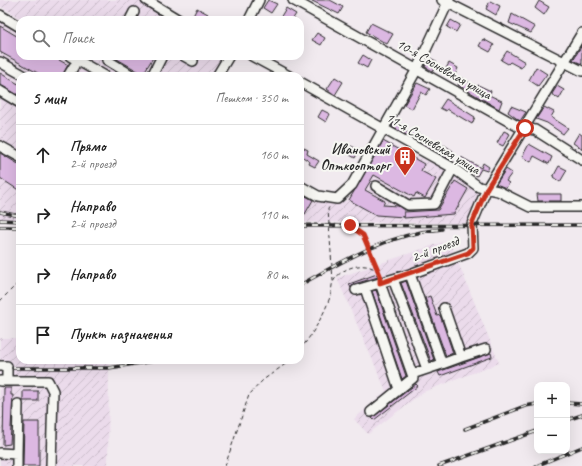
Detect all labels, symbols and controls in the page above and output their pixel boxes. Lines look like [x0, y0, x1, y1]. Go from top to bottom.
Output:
search box [16, 16, 304, 60]
icon: search [30, 27, 52, 49]
text: Поиск [62, 29, 94, 48]
street label: 10-я Сосневская улица [394, 35, 496, 104]
text: 5 мин [32, 88, 66, 109]
text: Пешком · 350 m [215, 90, 288, 106]
street label: 11-я Сосневская улица [383, 108, 484, 178]
route start [516, 119, 534, 137]
text: Прямо [70, 137, 106, 156]
place label: Ивановский Опткоопторг [321, 141, 392, 174]
icon: ahead [32, 144, 54, 166]
building icon: Ивановский Опткоопторг [392, 144, 418, 177]
text: 160 m [260, 147, 288, 163]
text: 2-й проезд [70, 156, 116, 172]
text: Направо [70, 197, 116, 216]
icon: right [32, 204, 54, 226]
text: 110 m [260, 207, 288, 223]
text: 2-й проезд [70, 216, 116, 232]
route end [341, 216, 359, 234]
street label: 2-й проезд [409, 232, 463, 266]
icon: right [32, 264, 54, 286]
text: Направо [70, 265, 116, 284]
text: 80 m [266, 267, 288, 283]
icon: arrive [32, 324, 54, 346]
text: Пункт назначения [70, 325, 172, 344]
map controls [534, 382, 570, 454]
button: + [534, 382, 570, 418]
button: − [534, 418, 570, 454]

